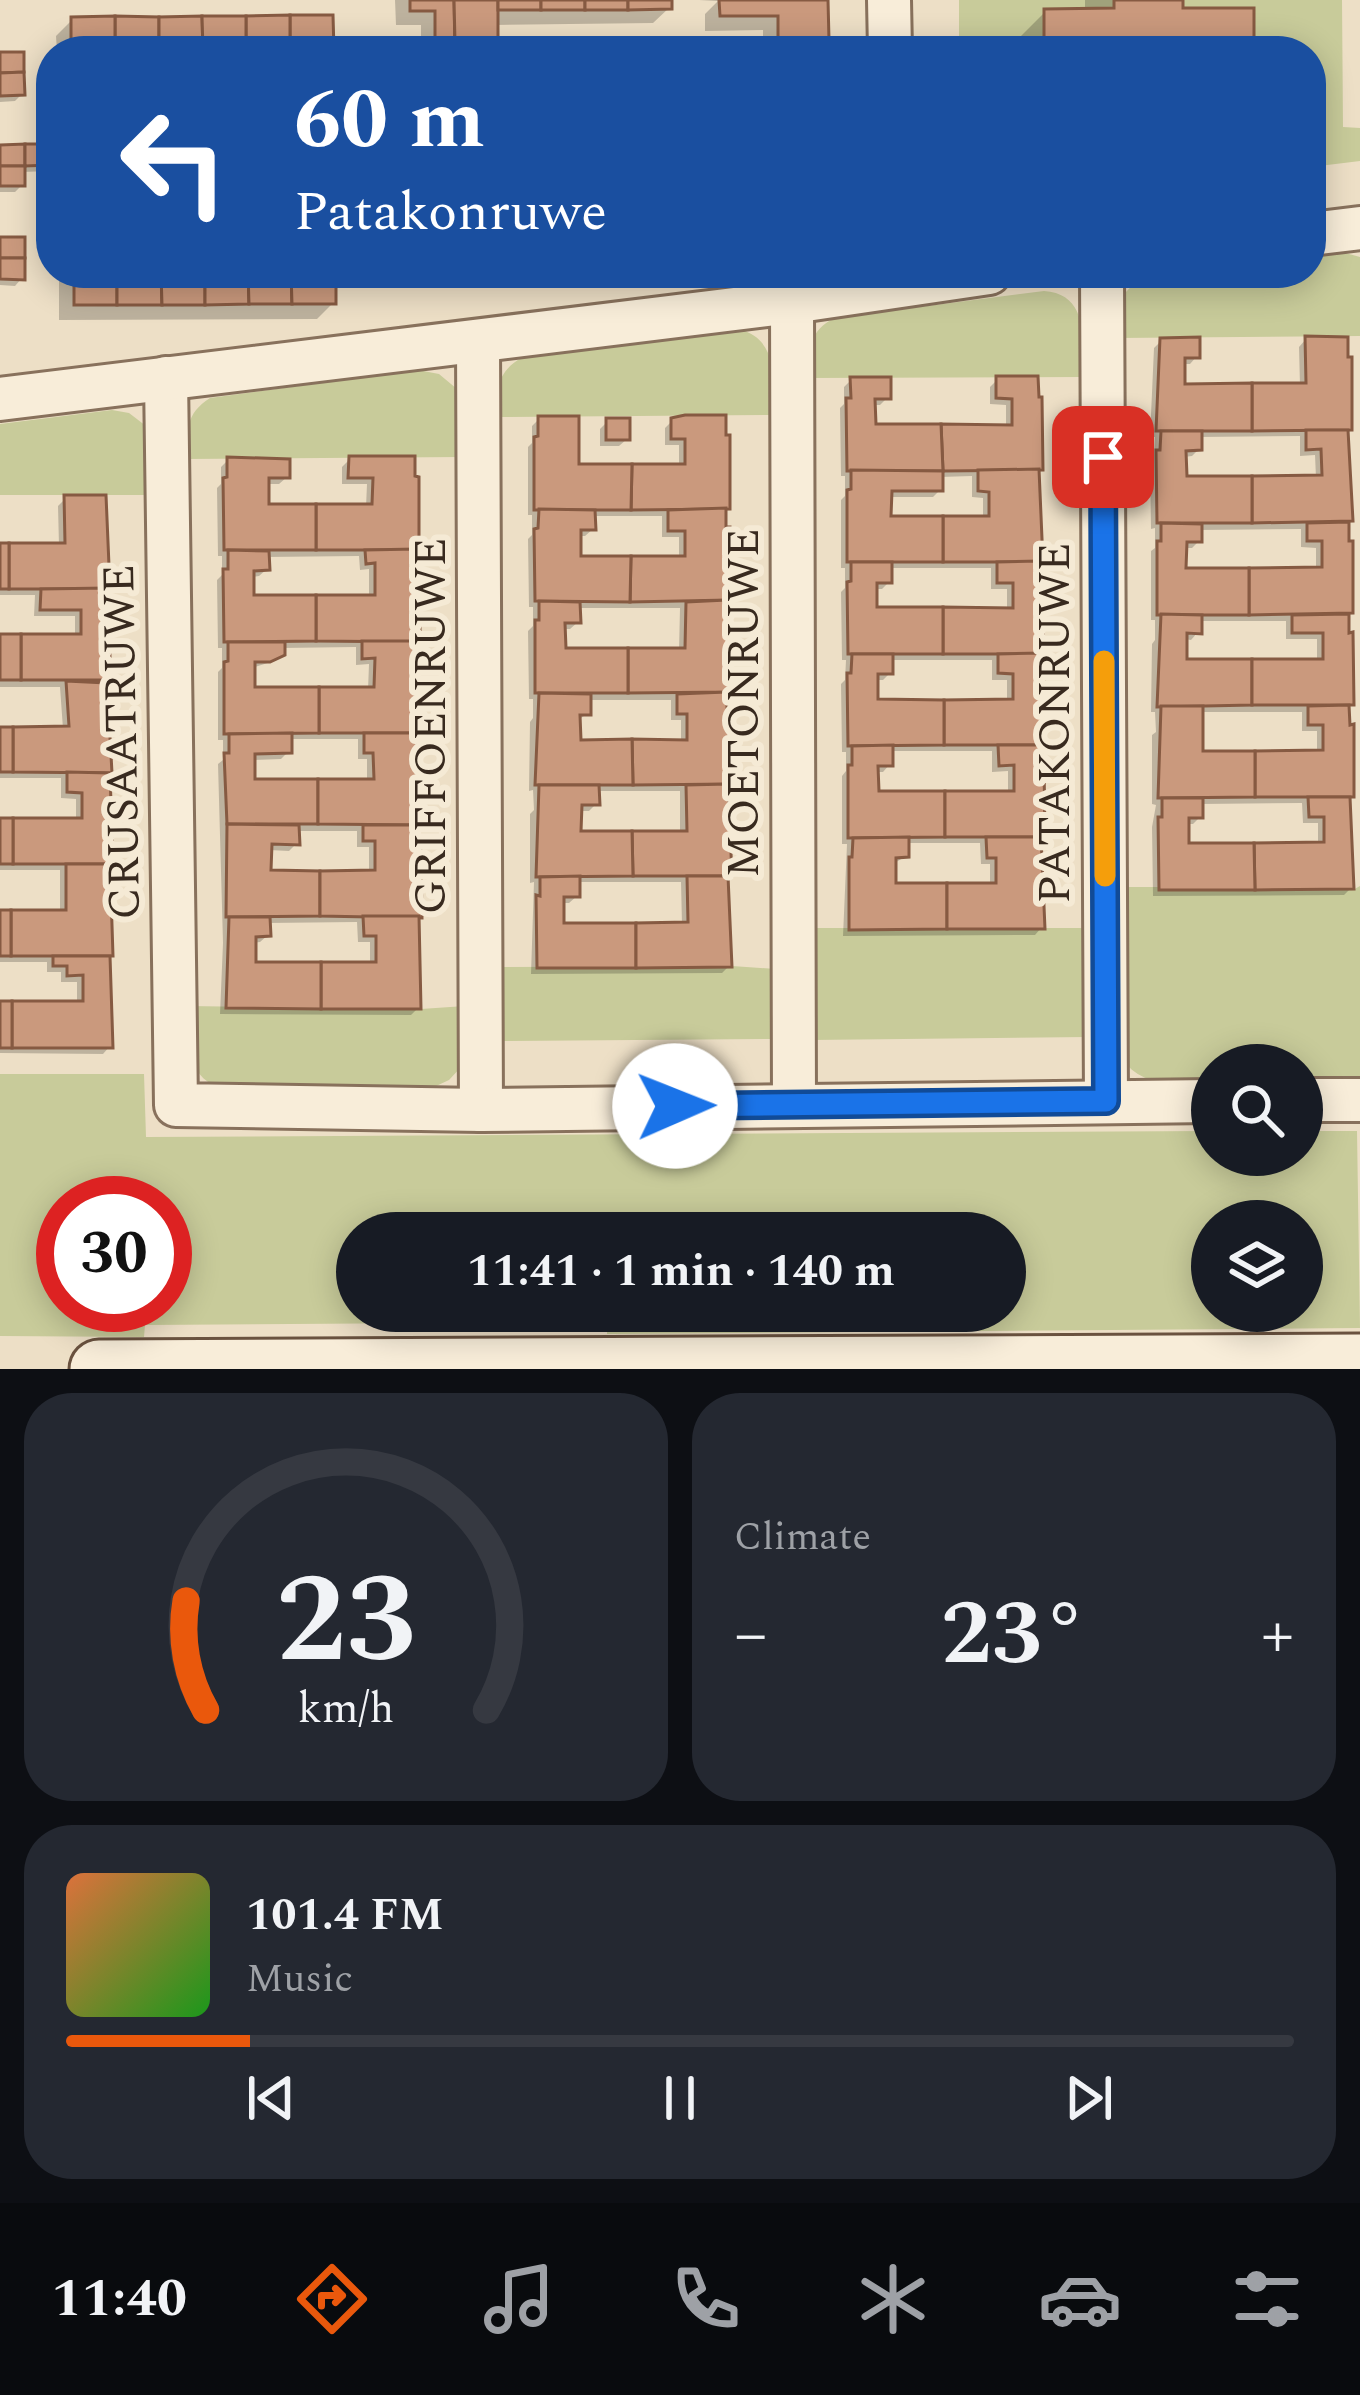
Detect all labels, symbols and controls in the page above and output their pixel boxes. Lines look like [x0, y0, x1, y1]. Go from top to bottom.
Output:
text: 60 m [294, 57, 485, 185]
icon: left [96, 84, 252, 240]
text: Patakonruwe [294, 172, 607, 254]
pin [1052, 406, 1154, 508]
icon: arrive [1070, 424, 1136, 490]
street label: MOETONRUWE [710, 528, 779, 878]
street label: GRIFFOENRUWE [397, 537, 466, 915]
street label: PATAKONRUWE [1021, 542, 1090, 904]
street label: CRUSAATRUWE [85, 564, 160, 920]
position arrow [612, 1043, 738, 1169]
map controls [1191, 1044, 1323, 1332]
button: search [1191, 1044, 1323, 1176]
speed limit sign: 30 [36, 1176, 192, 1332]
button: layers [1191, 1200, 1323, 1332]
text: 11:41 · 1 min · 140 m [467, 1237, 895, 1306]
text: Climate [734, 1508, 871, 1567]
text: 23 [276, 1527, 416, 1717]
text: 23° [941, 1567, 1087, 1704]
text: − [734, 1585, 767, 1686]
text: + [1261, 1585, 1294, 1686]
text: km/h [298, 1677, 394, 1742]
text: 101.4 FM [246, 1881, 443, 1950]
text: Music [246, 1950, 353, 2009]
icon: previous [238, 2065, 304, 2131]
icon: pause [647, 2065, 713, 2131]
icon: next [1056, 2065, 1122, 2131]
icon: directions [290, 2257, 374, 2341]
icon: music [477, 2257, 561, 2341]
icon: phone [664, 2257, 748, 2341]
icon: climate [851, 2257, 935, 2341]
icon: car [1038, 2257, 1122, 2341]
icon: filters [1225, 2257, 1309, 2341]
text: 11:40 [51, 2258, 187, 2340]

